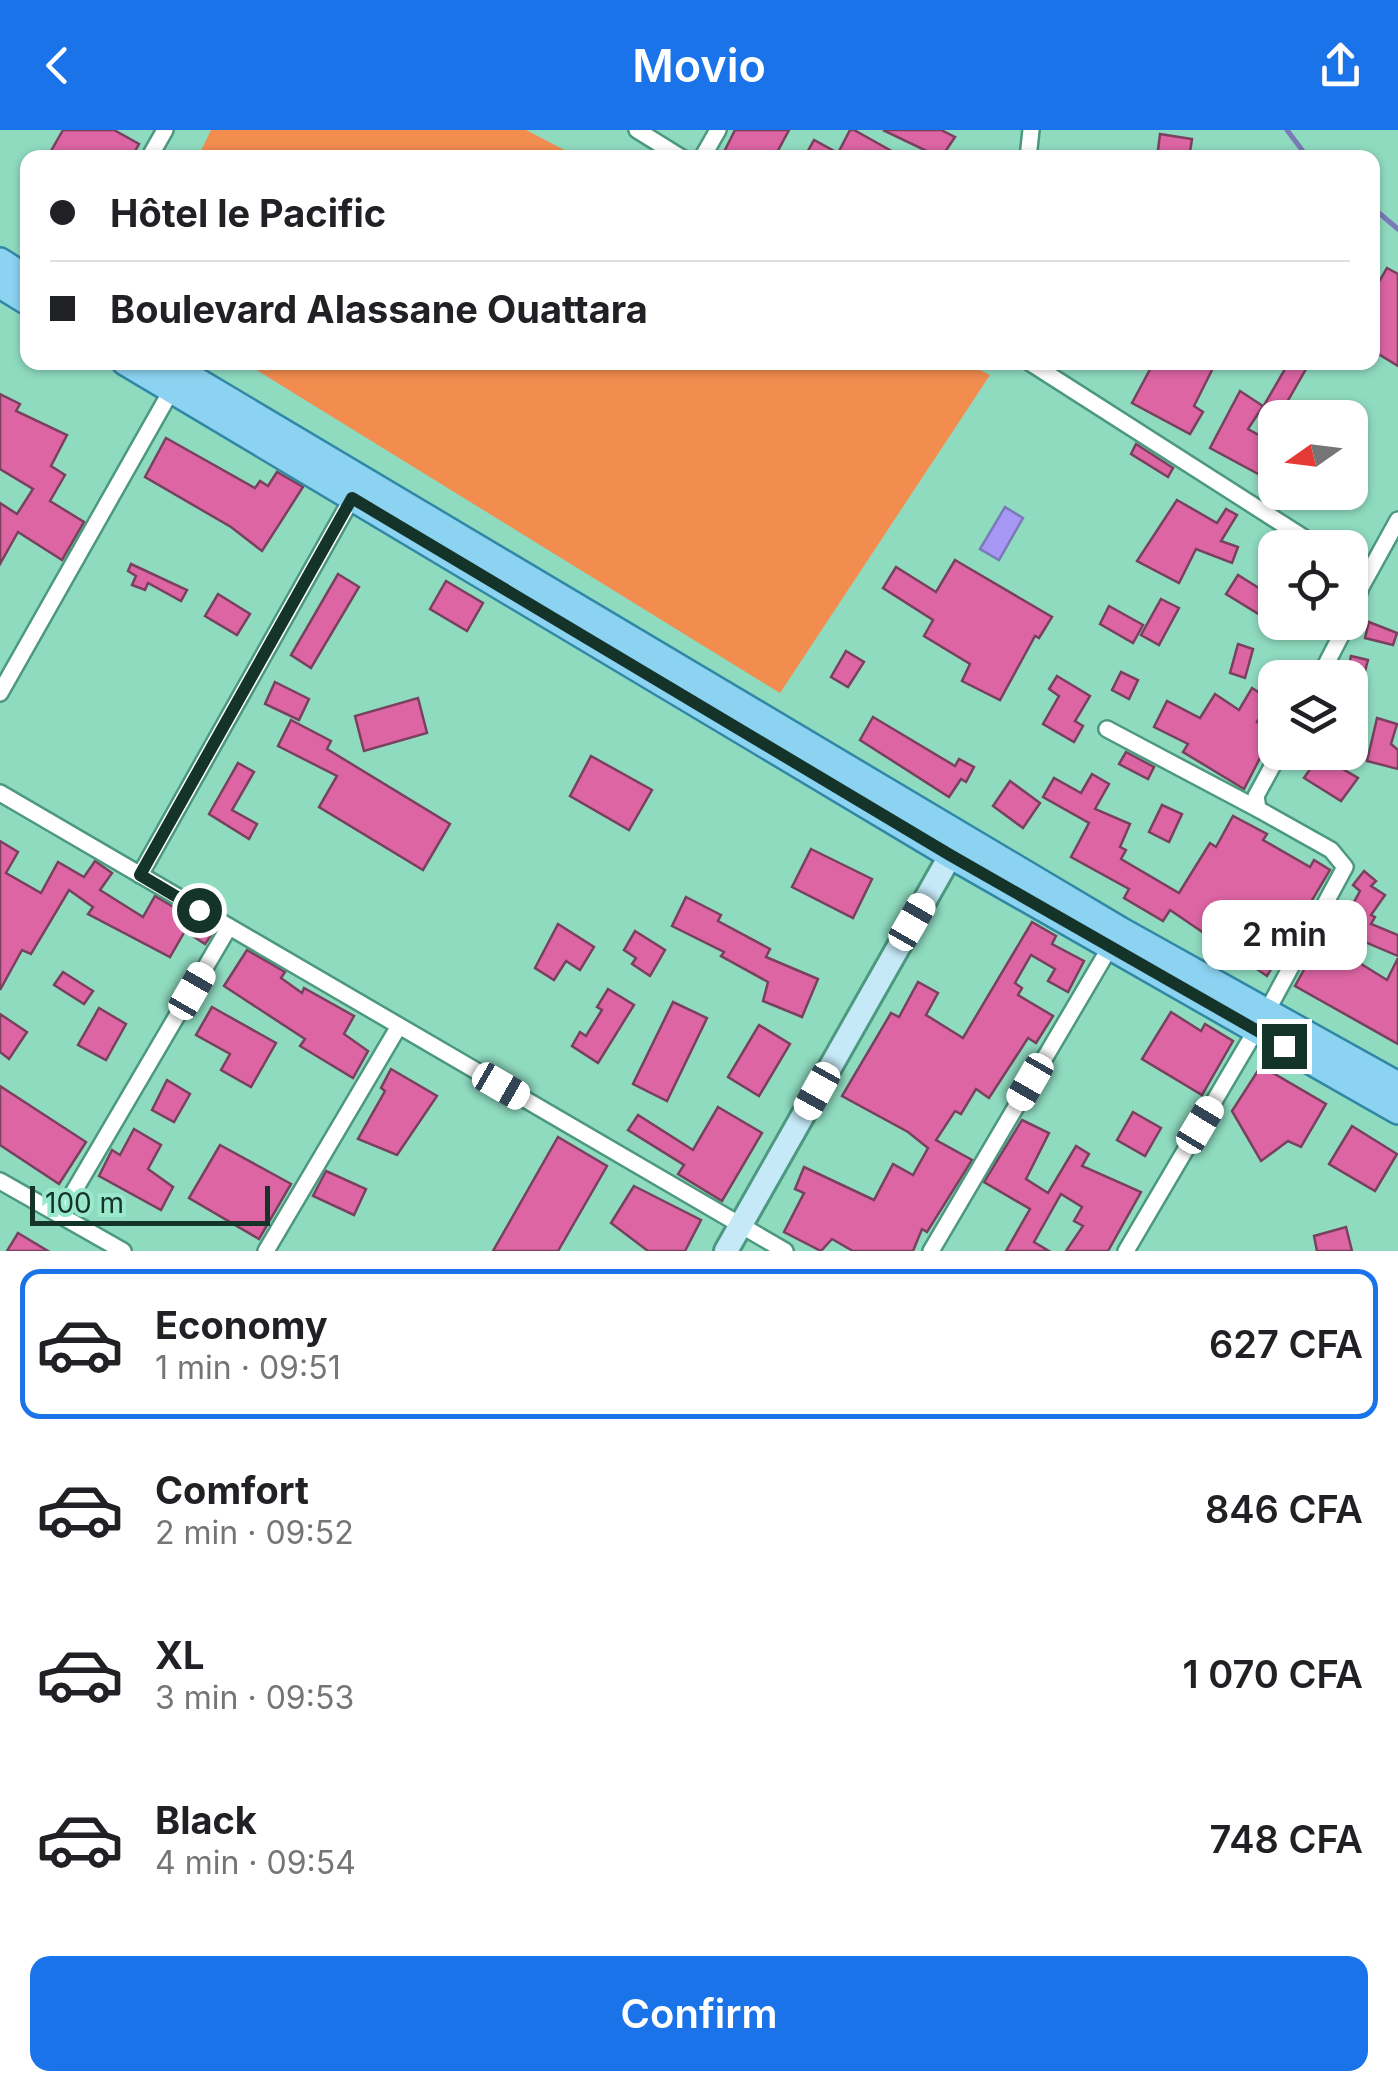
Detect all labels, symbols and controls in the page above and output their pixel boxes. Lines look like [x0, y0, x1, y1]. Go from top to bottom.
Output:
icon: back [30, 38, 85, 93]
text: Movio [632, 38, 766, 93]
icon: share [1313, 38, 1368, 93]
text: Hôtel le Pacific [110, 190, 386, 236]
text: Boulevard Alassane Ouattara [110, 286, 648, 332]
north arrow [1258, 400, 1368, 510]
map controls [1258, 400, 1368, 770]
button: locate [1258, 530, 1368, 640]
button: layers [1258, 660, 1368, 770]
route start [177, 888, 222, 933]
car [884, 889, 940, 955]
callout: 2 min [1202, 901, 1366, 971]
text: 2 min [1242, 915, 1327, 954]
car [164, 958, 220, 1024]
route end [1262, 1024, 1307, 1069]
car [1002, 1049, 1058, 1115]
car [789, 1057, 845, 1125]
car [468, 1058, 534, 1114]
car [1172, 1092, 1228, 1158]
scale bar [30, 1181, 270, 1226]
text: 100 m [45, 1186, 124, 1220]
icon: car [35, 1299, 125, 1389]
text: Economy [155, 1302, 328, 1348]
text: 627 CFA [1209, 1321, 1363, 1367]
text: 1 min · 09:51 [155, 1348, 341, 1387]
icon: car [35, 1464, 125, 1554]
text: Comfort [155, 1467, 309, 1513]
text: 846 CFA [1205, 1486, 1363, 1532]
text: 2 min · 09:52 [155, 1513, 354, 1552]
icon: car [35, 1629, 125, 1719]
text: XL [155, 1632, 205, 1678]
text: 1 070 CFA [1183, 1651, 1363, 1697]
text: 3 min · 09:53 [155, 1678, 354, 1717]
icon: car [35, 1794, 125, 1884]
text: Black [155, 1797, 257, 1843]
text: 748 CFA [1210, 1816, 1363, 1862]
text: 4 min · 09:54 [155, 1843, 356, 1882]
button: Confirm [30, 1956, 1368, 2071]

